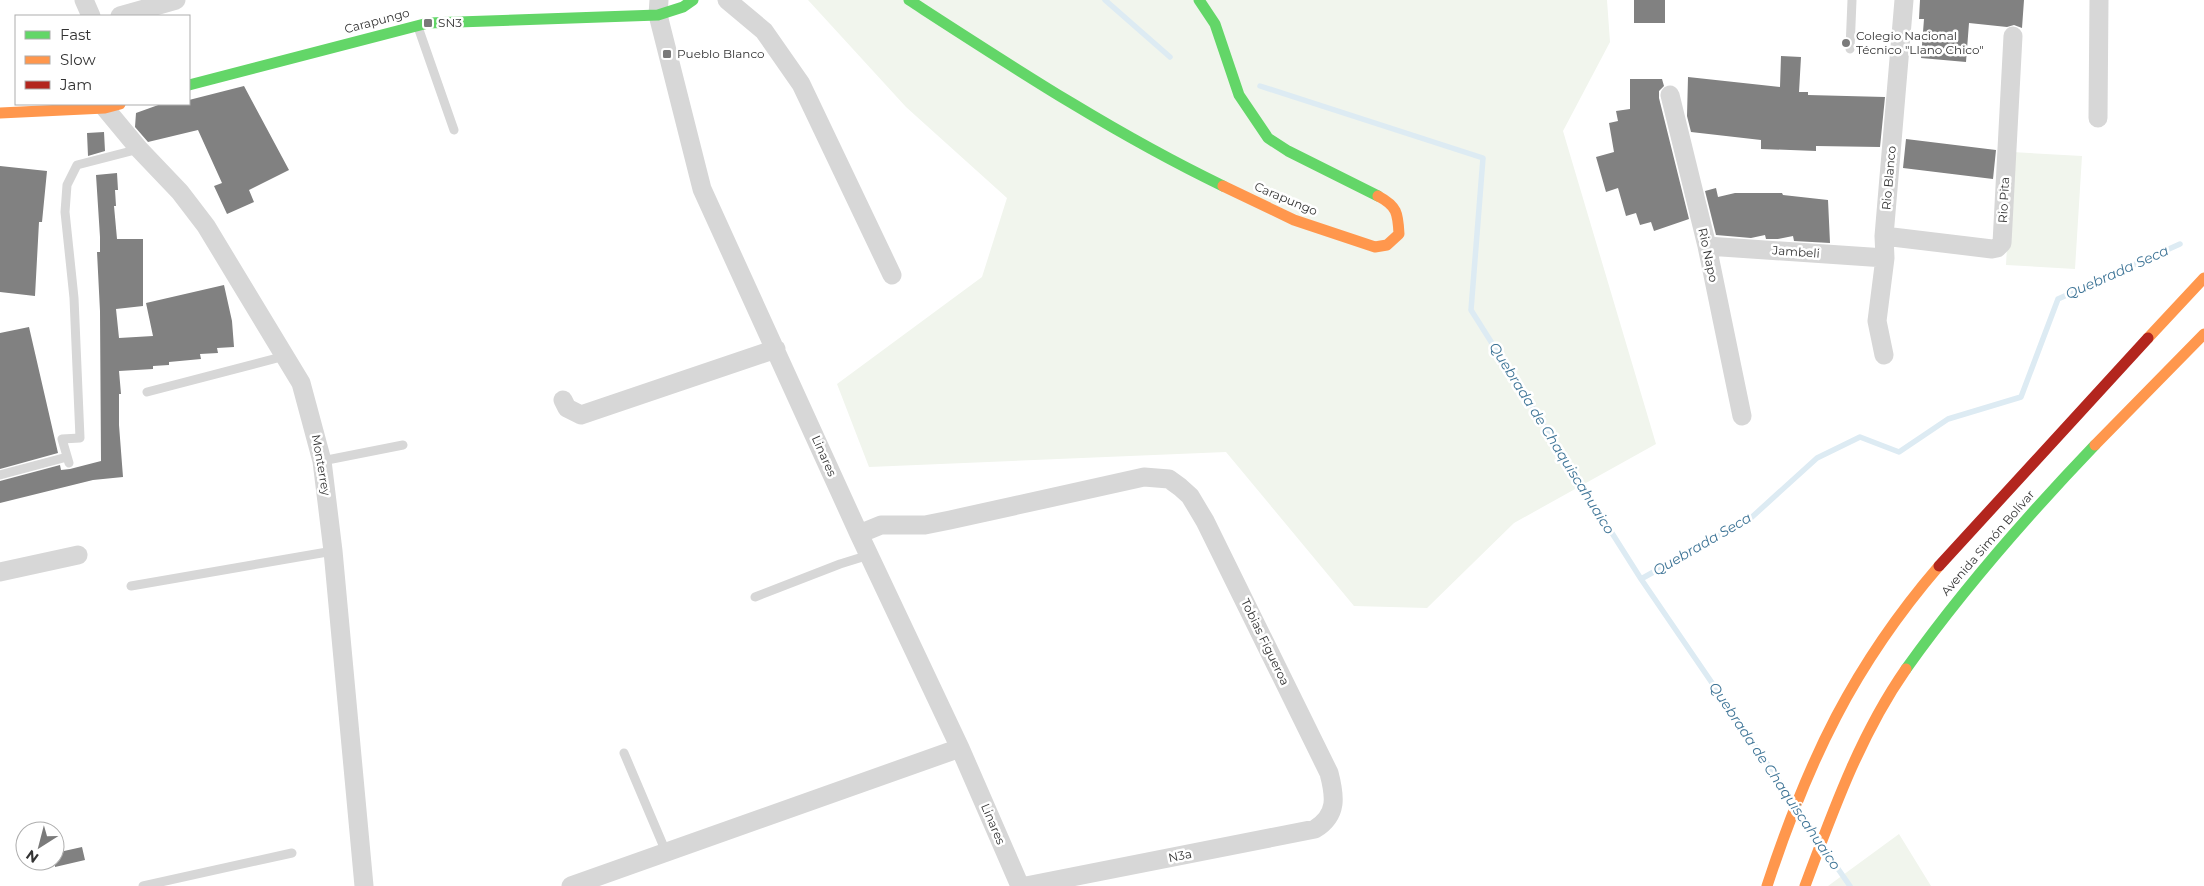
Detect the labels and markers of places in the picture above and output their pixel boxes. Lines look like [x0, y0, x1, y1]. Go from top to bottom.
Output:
place label: SN3 [438, 15, 462, 30]
marker: SN3 [422, 17, 434, 29]
place label: Colegio Nacional Técnico "Llano Chico" [1856, 28, 1984, 57]
marker: Colegio Nacional Técnico "Llano Chico" [1840, 37, 1852, 49]
place label: Pueblo Blanco [677, 46, 765, 61]
marker: Pueblo Blanco [661, 48, 673, 60]

